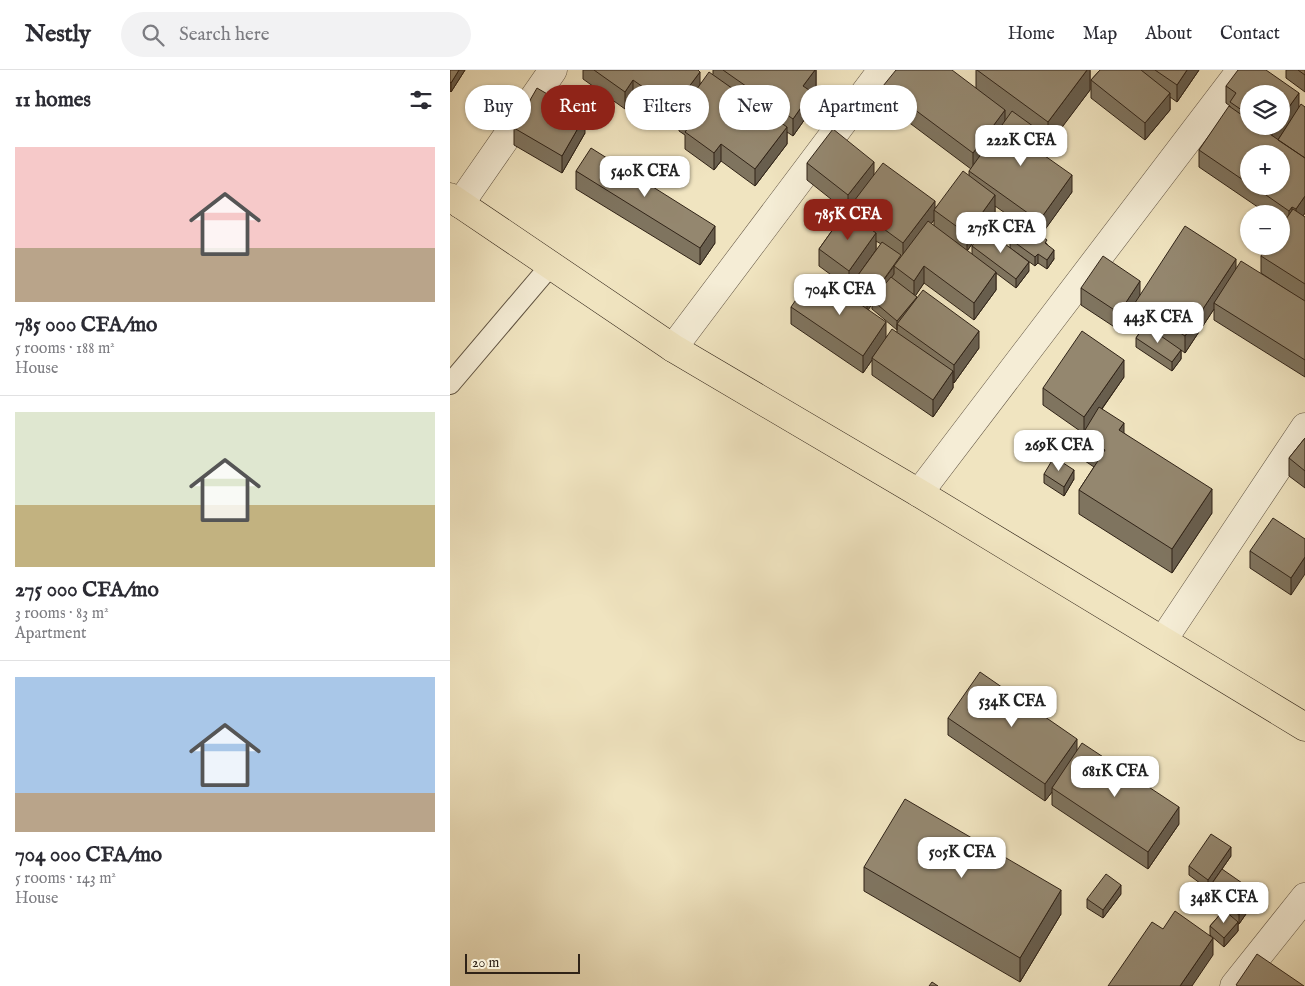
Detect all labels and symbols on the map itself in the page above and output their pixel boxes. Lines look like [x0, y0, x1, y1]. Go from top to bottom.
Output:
pin: 222K CFA [969, 124, 1073, 167]
pin: 540K CFA [593, 156, 697, 198]
pin: 785K CFA [796, 198, 900, 241]
pin: 275K CFA [949, 212, 1053, 254]
pin: 704K CFA [788, 274, 892, 316]
pin: 443K CFA [1106, 302, 1210, 344]
pin: 269K CFA [1007, 430, 1111, 472]
pin: 534K CFA [960, 686, 1064, 728]
pin: 681K CFA [1063, 756, 1167, 798]
pin: 505K CFA [910, 836, 1014, 879]
pin: 348K CFA [1172, 882, 1276, 924]
scale bar [465, 951, 580, 974]

